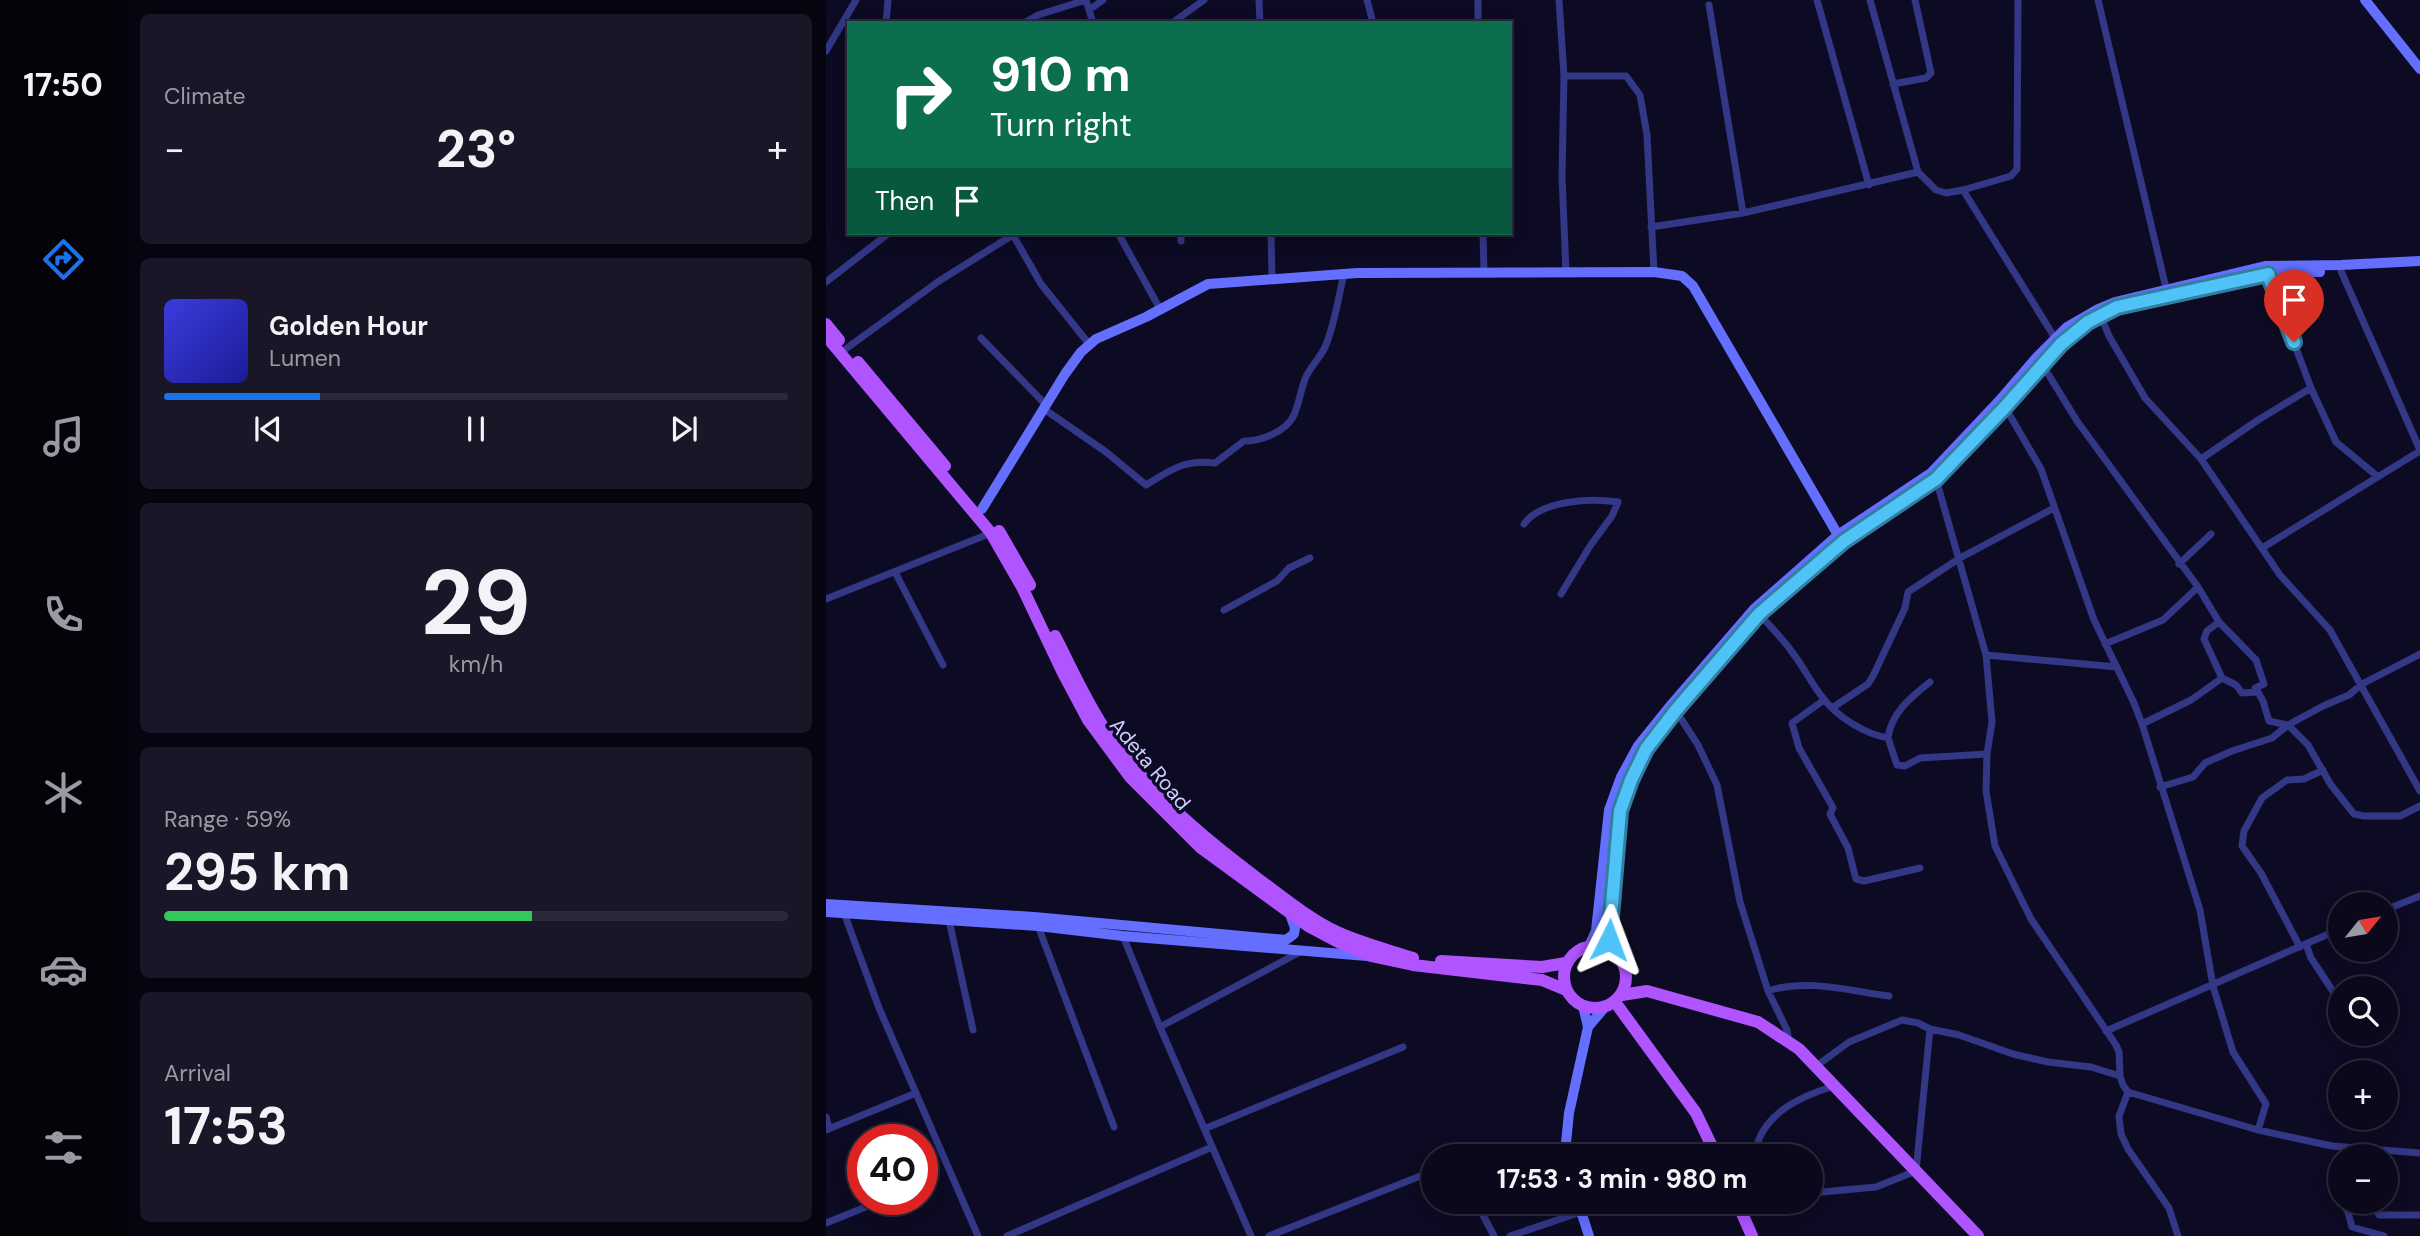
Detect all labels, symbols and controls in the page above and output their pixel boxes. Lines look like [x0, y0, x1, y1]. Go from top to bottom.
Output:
text: 910 m [990, 42, 1131, 106]
icon: right [875, 49, 966, 140]
text: 17:50 [23, 64, 103, 106]
text: Climate [164, 81, 246, 111]
text: Turn right [990, 104, 1132, 146]
text: 23° [436, 115, 516, 183]
text: − [164, 124, 185, 174]
text: + [767, 124, 788, 174]
icon: arrive [948, 182, 986, 220]
text: Then [875, 184, 934, 218]
icon: directions [39, 235, 88, 284]
pin [2264, 270, 2324, 342]
icon: arrive [2275, 281, 2313, 319]
text: Golden Hour [269, 309, 428, 343]
text: Lumen [269, 343, 341, 373]
icon: previous [249, 410, 287, 448]
icon: pause [457, 410, 495, 448]
icon: next [665, 410, 703, 448]
icon: music [39, 412, 88, 461]
text: 29 [421, 544, 531, 662]
icon: phone [39, 590, 88, 639]
text: km/h [449, 649, 503, 679]
street label: Adeta Road [1103, 712, 1197, 816]
icon: climate [39, 768, 88, 817]
text: Range · 59% [164, 804, 291, 834]
text: 295 km [164, 838, 350, 906]
north arrow [2328, 892, 2398, 962]
map controls [2328, 892, 2398, 1214]
position arrow [1572, 903, 1646, 977]
icon: car [39, 945, 88, 994]
button: search [2328, 976, 2398, 1046]
text: Arrival [164, 1058, 231, 1088]
button: + [2328, 1060, 2398, 1130]
text: 17:53 [164, 1092, 288, 1160]
icon: filters [39, 1123, 88, 1172]
speed limit sign: 40 [847, 1124, 938, 1215]
button: − [2328, 1144, 2398, 1214]
text: 17:53 · 3 min · 980 m [1497, 1162, 1747, 1196]

